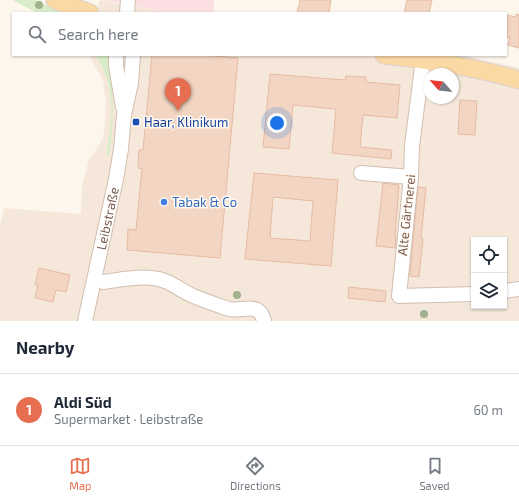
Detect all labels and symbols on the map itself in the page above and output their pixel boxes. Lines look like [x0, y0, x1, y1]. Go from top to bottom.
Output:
north arrow [423, 68, 459, 104]
pin: 1 [165, 78, 191, 111]
your location [267, 113, 287, 133]
place label: Haar, Klinikum [144, 114, 228, 130]
marker: Haar, Klinikum [131, 117, 141, 127]
street label: Alte Gärtnerei [394, 173, 418, 257]
street label: Leibstraße [93, 185, 122, 251]
place label: Tabak & Co [172, 194, 237, 210]
marker: Tabak & Co [159, 197, 169, 207]

